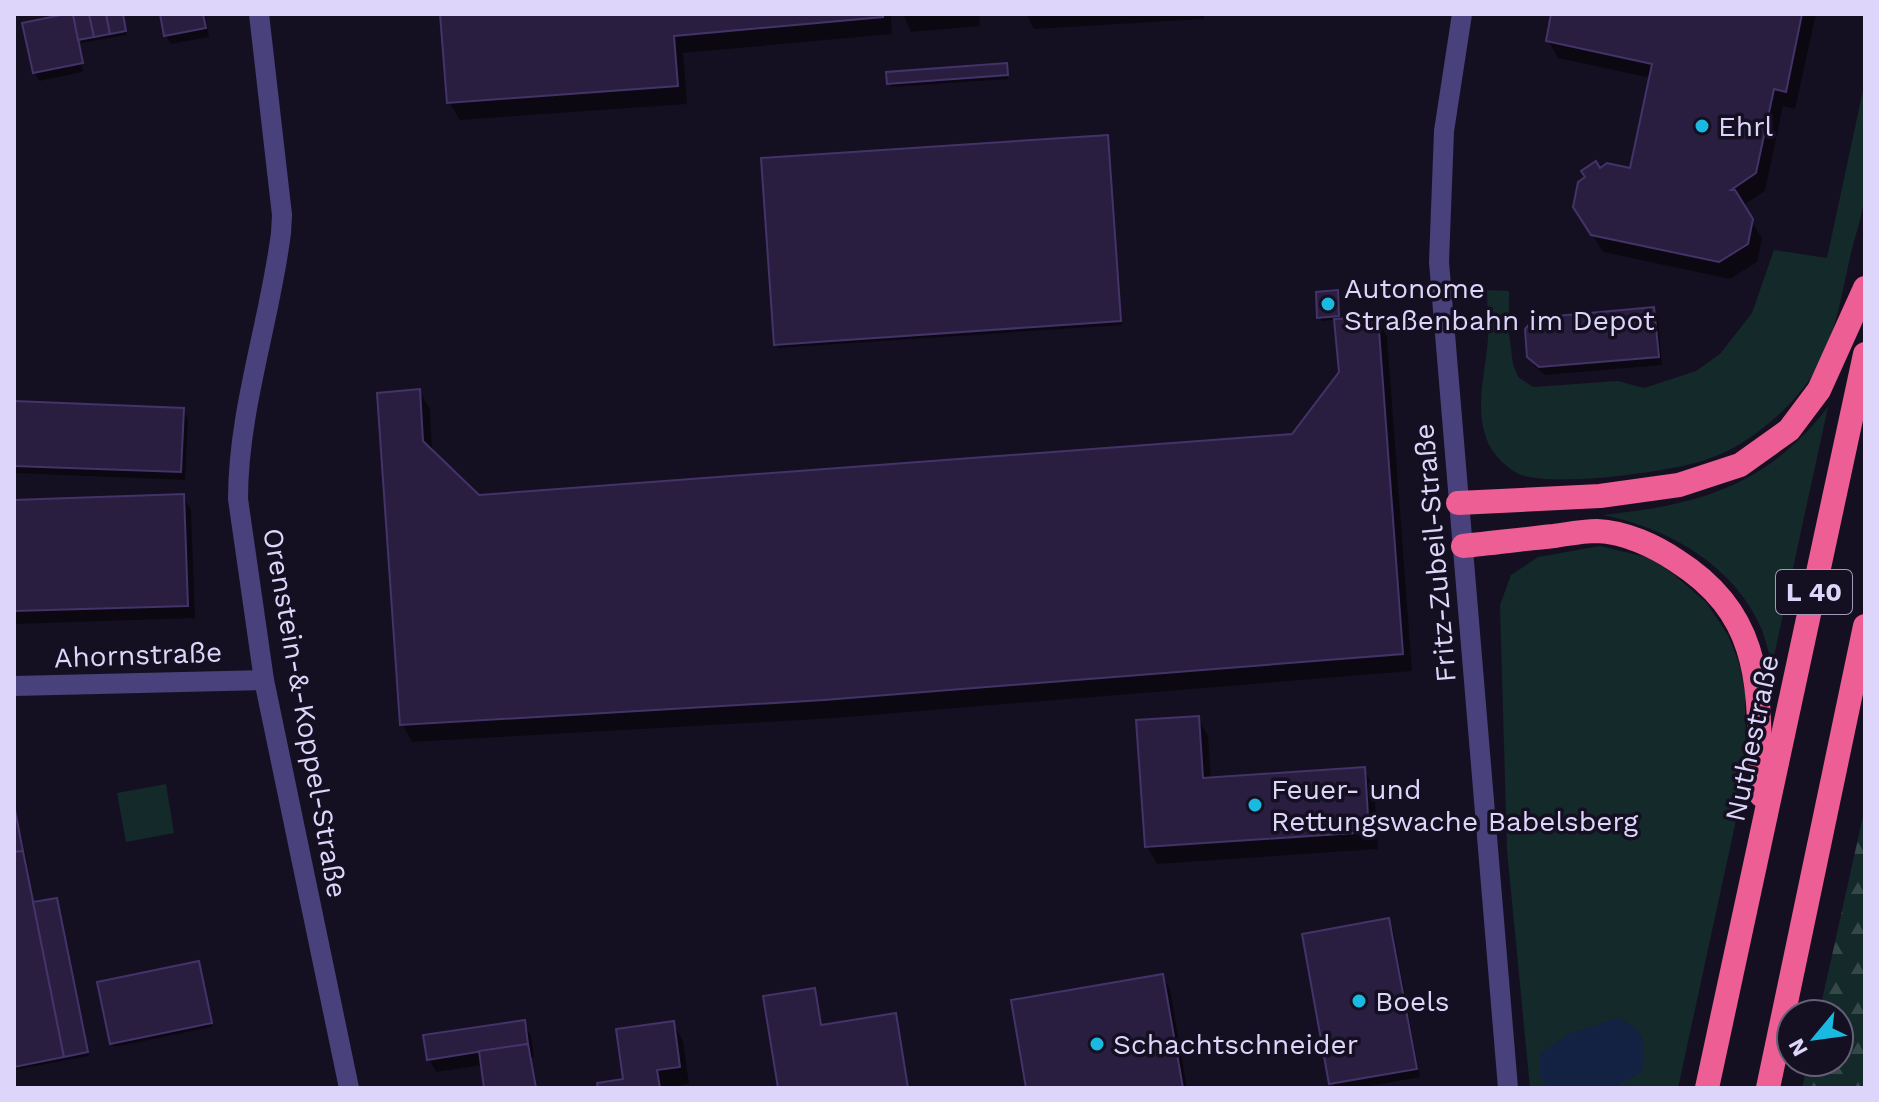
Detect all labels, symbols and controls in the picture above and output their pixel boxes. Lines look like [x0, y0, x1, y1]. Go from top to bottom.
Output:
place label: Ehrl [1718, 110, 1774, 143]
marker: Ehrl [1693, 117, 1711, 135]
place label: Autonome Straßenbahn im Depot [1344, 272, 1655, 337]
marker: Autonome Straßenbahn im Depot [1319, 295, 1337, 313]
street label: Fritz-Zubeil-Straße [1407, 422, 1463, 684]
street label: Orenstein-&-Koppel-Straße [256, 526, 354, 900]
road number: L 40 [1776, 570, 1852, 614]
street label: Ahornstraße [53, 636, 223, 674]
street label: Nuthestraße [1718, 652, 1786, 824]
place label: Feuer- und Rettungswache Babelsberg [1271, 773, 1638, 838]
marker: Feuer- und Rettungswache Babelsberg [1246, 796, 1264, 814]
place label: Boels [1375, 985, 1450, 1018]
marker: Boels [1350, 992, 1368, 1010]
north arrow [1775, 998, 1855, 1078]
place label: Schachtschneider [1113, 1028, 1358, 1061]
text: N [1783, 1034, 1813, 1061]
marker: Schachtschneider [1088, 1035, 1106, 1053]

